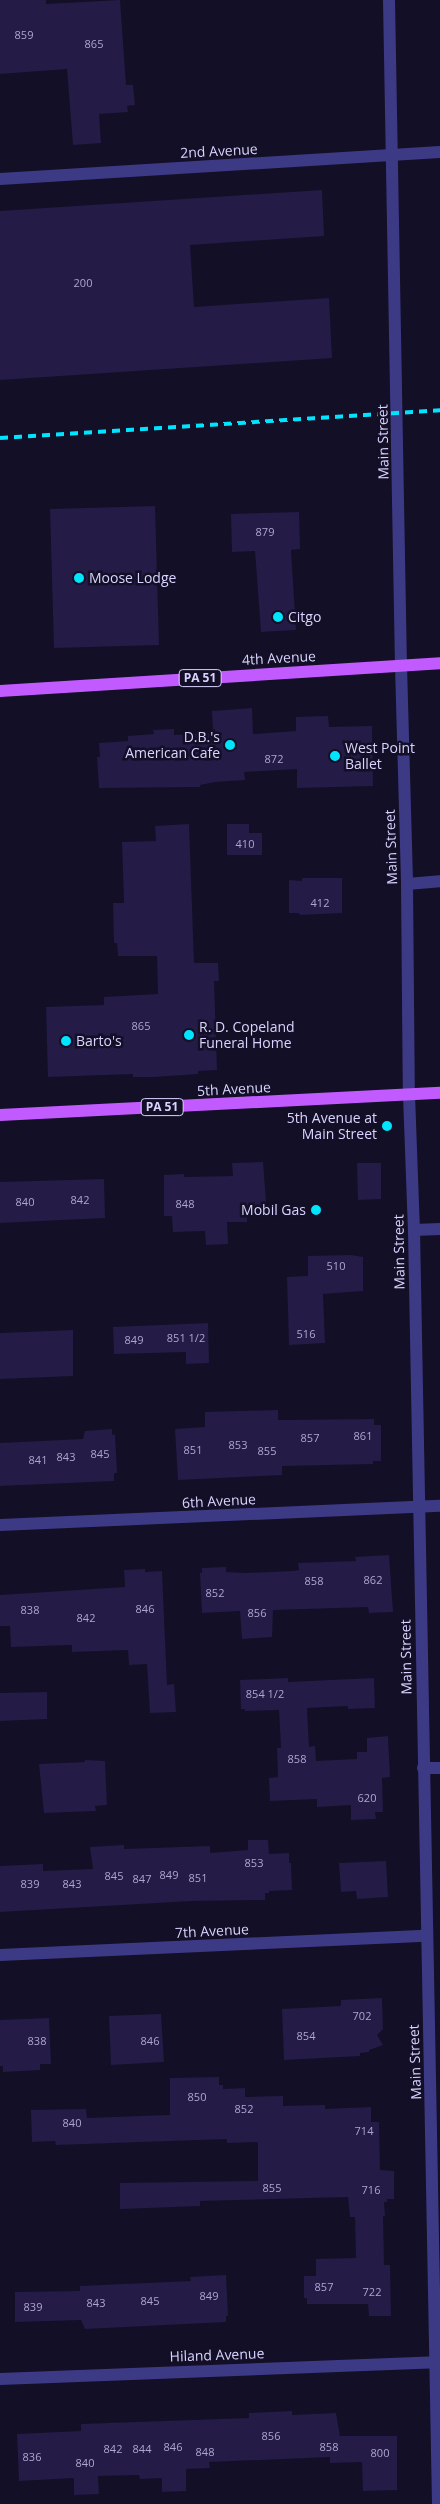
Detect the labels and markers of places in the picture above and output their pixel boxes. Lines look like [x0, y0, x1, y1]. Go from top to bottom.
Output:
place label: Moose Lodge [89, 570, 176, 586]
marker: Moose Lodge [73, 572, 85, 584]
place label: Citgo [288, 609, 321, 625]
marker: Citgo [272, 611, 284, 623]
place label: D.B.'s American Cafe [125, 729, 220, 762]
marker: D.B.'s American Cafe [224, 739, 236, 751]
place label: West Point Ballet [345, 740, 415, 772]
marker: West Point Ballet [329, 750, 341, 762]
place label: R. D. Copeland Funeral Home [199, 1019, 295, 1052]
marker: R. D. Copeland Funeral Home [183, 1029, 195, 1041]
place label: Barto's [76, 1033, 122, 1049]
marker: Barto's [60, 1035, 72, 1047]
place label: 5th Avenue at Main Street [287, 1110, 377, 1142]
marker: 5th Avenue at Main Street [381, 1120, 393, 1132]
place label: Mobil Gas [241, 1202, 306, 1218]
marker: Mobil Gas [310, 1204, 322, 1216]

